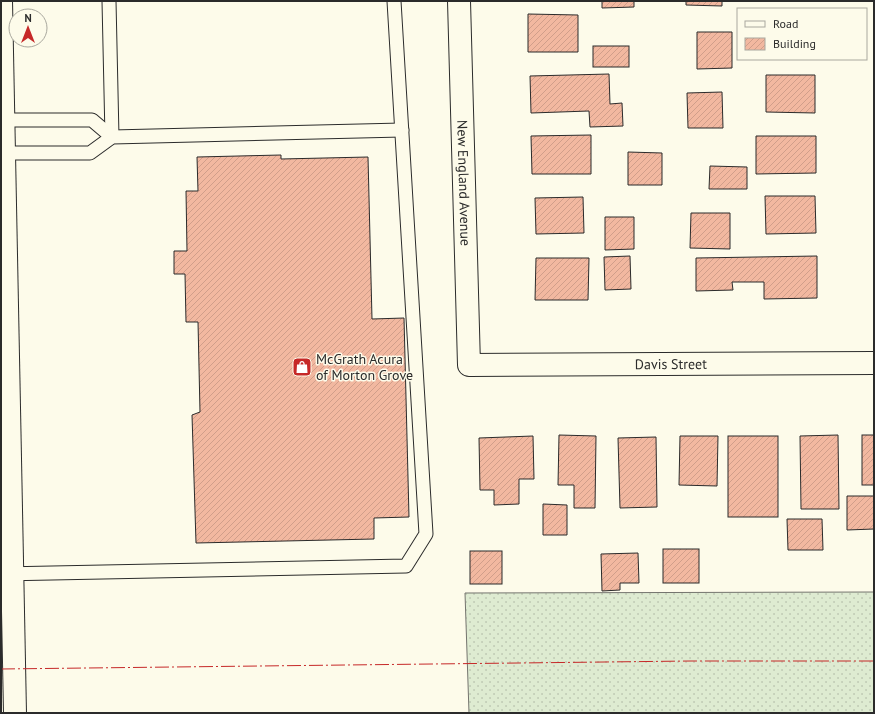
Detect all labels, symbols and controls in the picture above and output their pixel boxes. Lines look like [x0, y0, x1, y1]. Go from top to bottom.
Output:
north arrow [8, 8, 48, 48]
legend [737, 8, 867, 60]
text: N [24, 11, 32, 25]
text: Road [773, 16, 798, 31]
text: Building [773, 36, 816, 51]
street label: New England Avenue [453, 120, 475, 246]
place label: McGrath Acura of Morton Grove [316, 350, 413, 384]
street label: Davis Street [635, 355, 707, 373]
shop icon: McGrath Acura of Morton Grove [291, 356, 313, 378]

